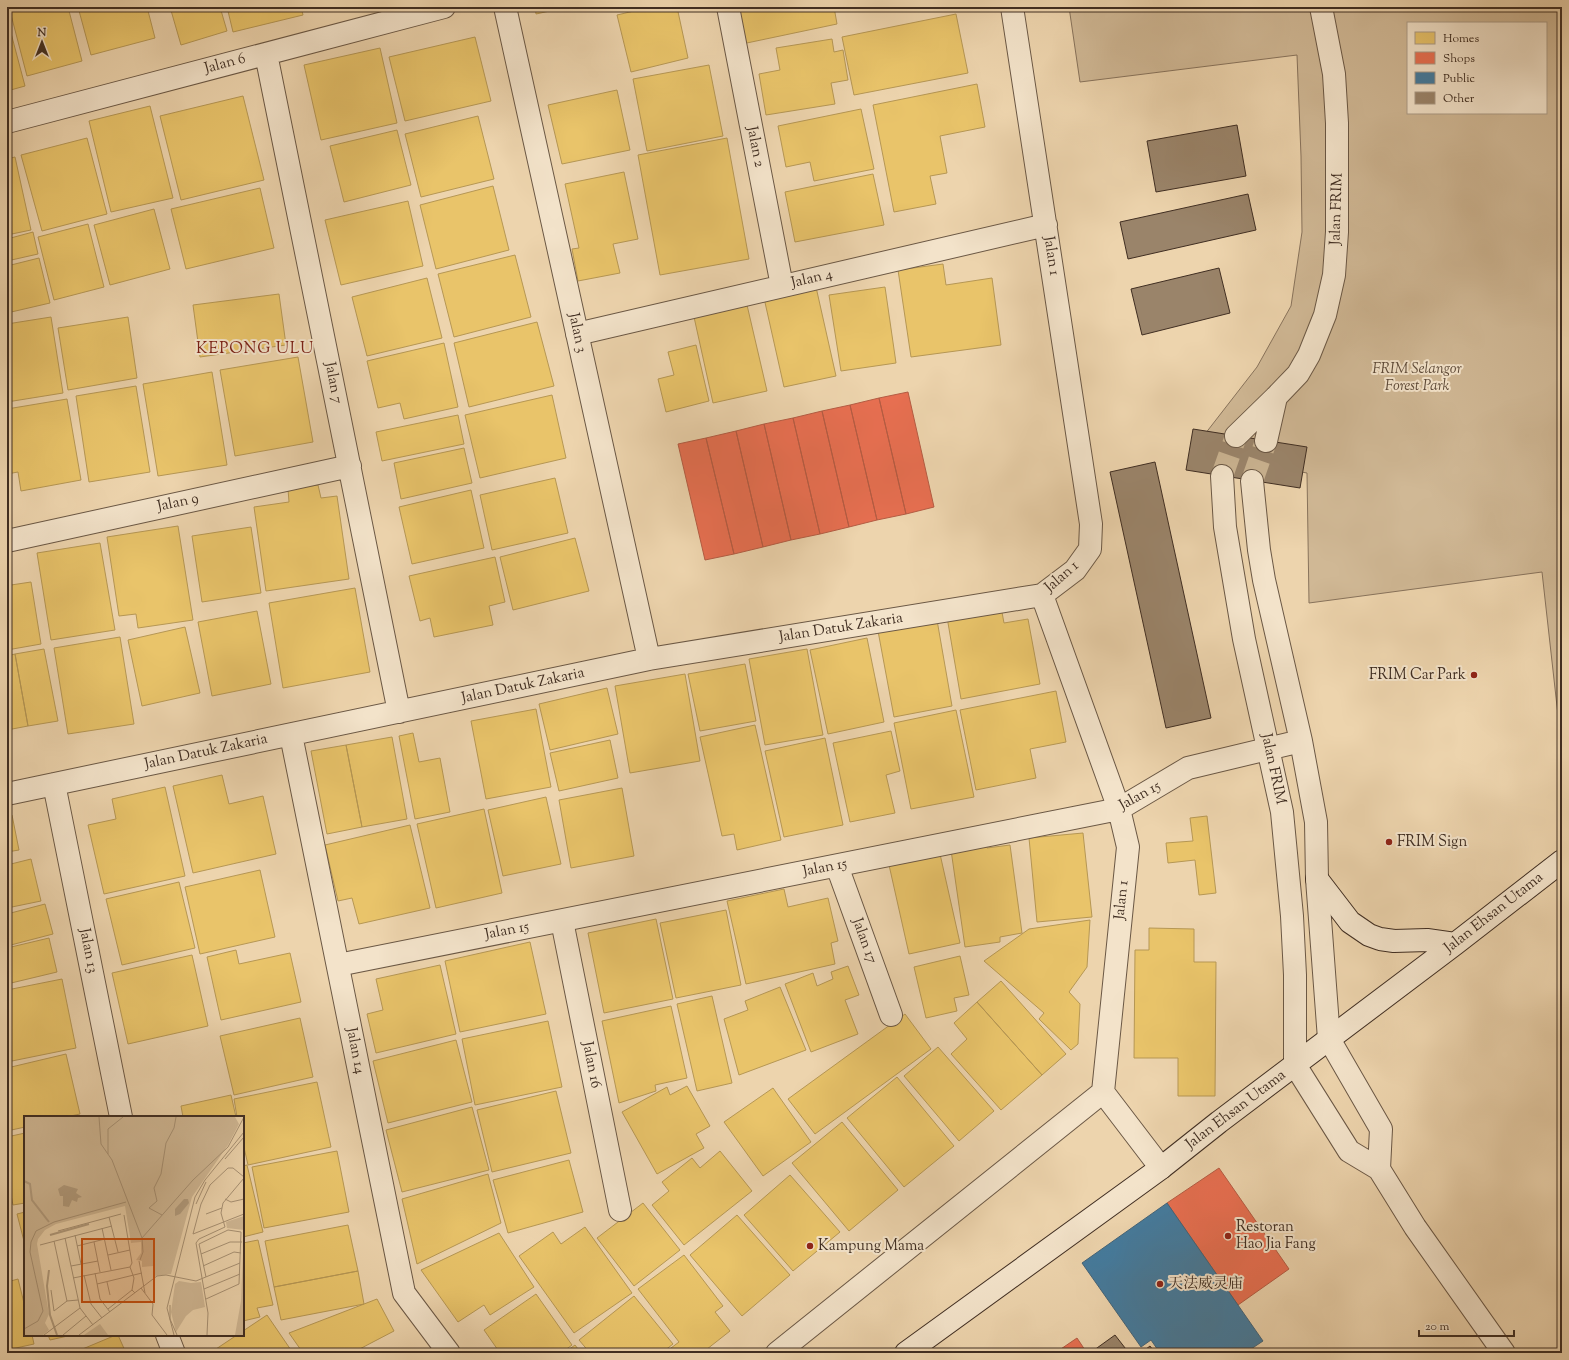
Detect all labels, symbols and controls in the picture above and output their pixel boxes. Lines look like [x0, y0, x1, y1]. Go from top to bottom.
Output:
north arrow [22, 22, 62, 62]
legend [1407, 22, 1547, 114]
text: N [37, 25, 47, 41]
text: Homes [1443, 30, 1479, 48]
street label: Jalan 6 [201, 48, 248, 80]
text: Shops [1443, 50, 1475, 68]
text: Public [1443, 70, 1476, 88]
text: Other [1443, 90, 1475, 108]
street label: Jalan 2 [741, 124, 769, 169]
street label: Jalan FRIM [1325, 172, 1349, 246]
street label: Jalan 1 [1037, 234, 1064, 277]
street label: Jalan 4 [788, 264, 835, 294]
street label: Jalan 3 [562, 310, 591, 355]
district label: KEPONG ULU [196, 338, 314, 361]
street label: Jalan 7 [318, 359, 347, 406]
park label: FRIM Selangor Forest Park [1372, 359, 1462, 397]
street label: Jalan 9 [154, 488, 201, 518]
street label: Jalan 1 [1039, 556, 1084, 599]
street label: Jalan Datuk Zakaria [777, 608, 905, 648]
street label: Jalan Datuk Zakaria [459, 663, 587, 710]
place label: FRIM Car Park [1369, 665, 1466, 686]
marker: FRIM Car Park [1469, 670, 1479, 680]
street label: Jalan Datuk Zakaria [142, 729, 270, 776]
street label: Jalan FRIM [1255, 731, 1291, 807]
street label: Jalan 15 [1115, 776, 1165, 816]
place label: FRIM Sign [1397, 832, 1467, 853]
marker: FRIM Sign [1384, 837, 1394, 847]
street label: Jalan 15 [800, 853, 849, 883]
street label: Jalan Ehsan Utama [1439, 868, 1548, 959]
street label: Jalan 1 [1109, 879, 1135, 922]
street label: Jalan 17 [846, 914, 882, 967]
street label: Jalan 15 [482, 916, 531, 946]
street label: Jalan 13 [73, 926, 103, 975]
street label: Jalan 14 [340, 1025, 370, 1077]
street label: Jalan 16 [576, 1039, 606, 1090]
street label: Jalan Ehsan Utama [1181, 1065, 1291, 1155]
inset map [24, 1116, 244, 1336]
place label: Restoran Hao Jia Fang [1236, 1217, 1316, 1255]
marker: Restoran Hao Jia Fang [1223, 1231, 1233, 1241]
place label: Kampung Mama [818, 1236, 924, 1257]
marker: Kampung Mama [805, 1241, 815, 1251]
place label: 天法威灵庙 [1168, 1274, 1243, 1295]
marker: 天法威灵庙 [1155, 1279, 1165, 1289]
scale bar [1419, 1312, 1514, 1338]
text: 20 m [1425, 1318, 1450, 1336]

